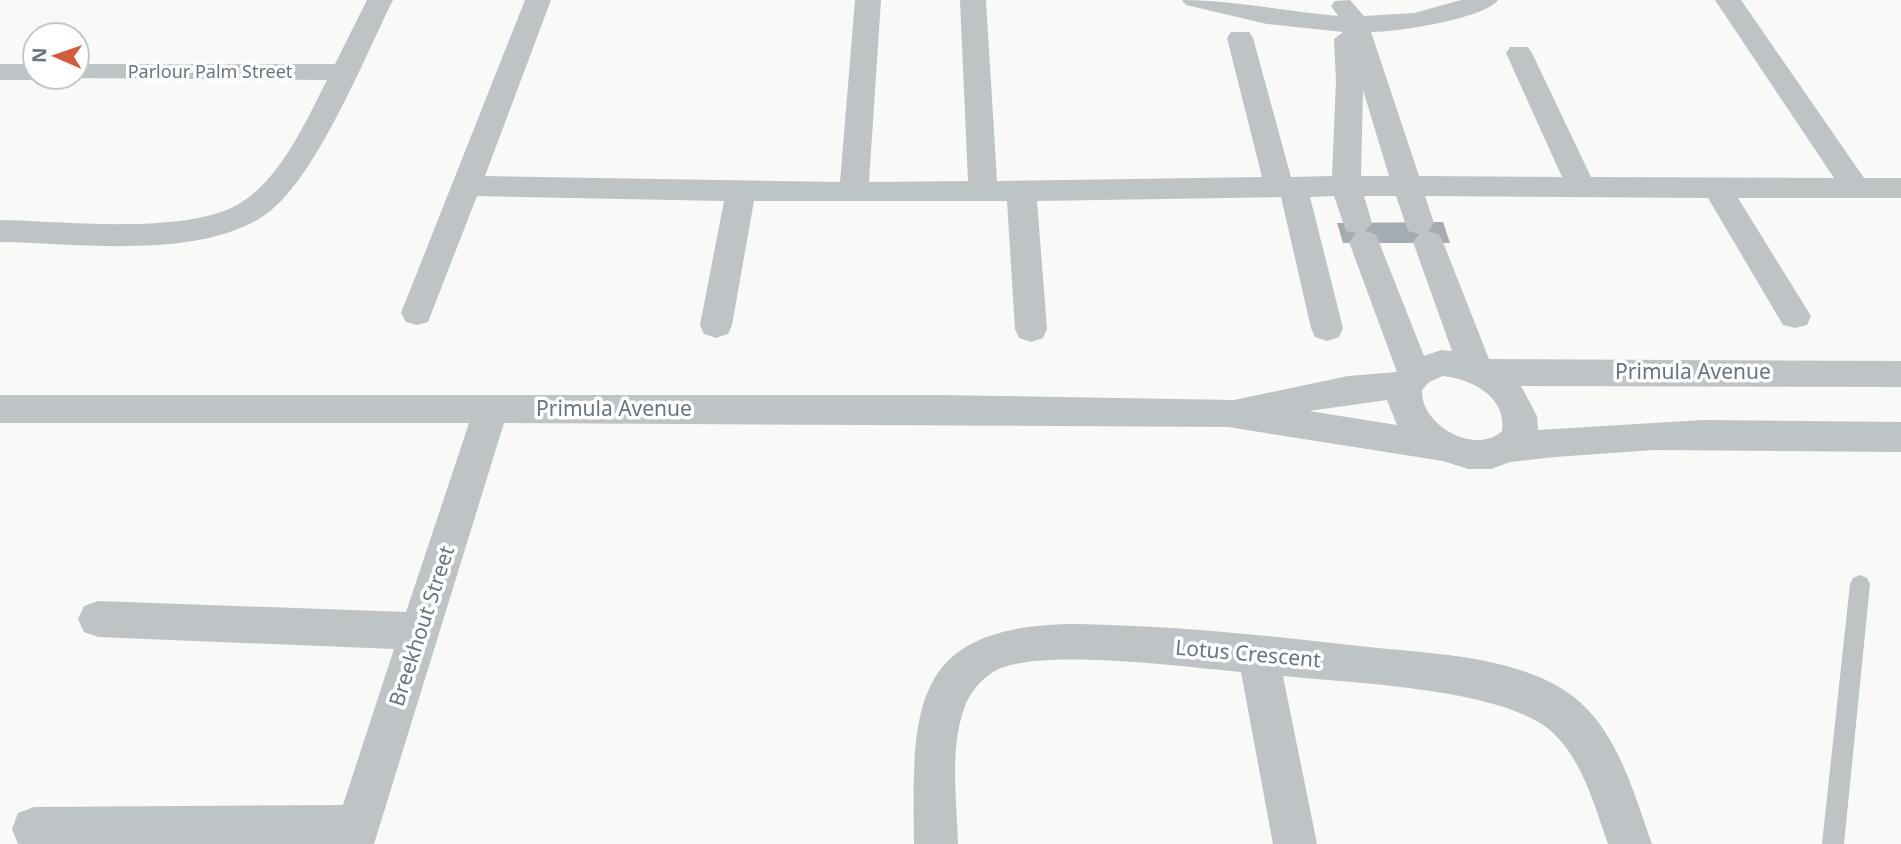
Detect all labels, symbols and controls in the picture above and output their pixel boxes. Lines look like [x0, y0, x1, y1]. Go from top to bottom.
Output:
north arrow [21, 21, 91, 91]
text: N [26, 47, 52, 64]
street label: Parlour Palm Street [128, 59, 293, 83]
street label: Primula Avenue [1615, 357, 1771, 385]
street label: Primula Avenue [536, 394, 692, 422]
street label: Breekhout Street [382, 541, 460, 709]
street label: Lotus Crescent [1174, 633, 1322, 673]

